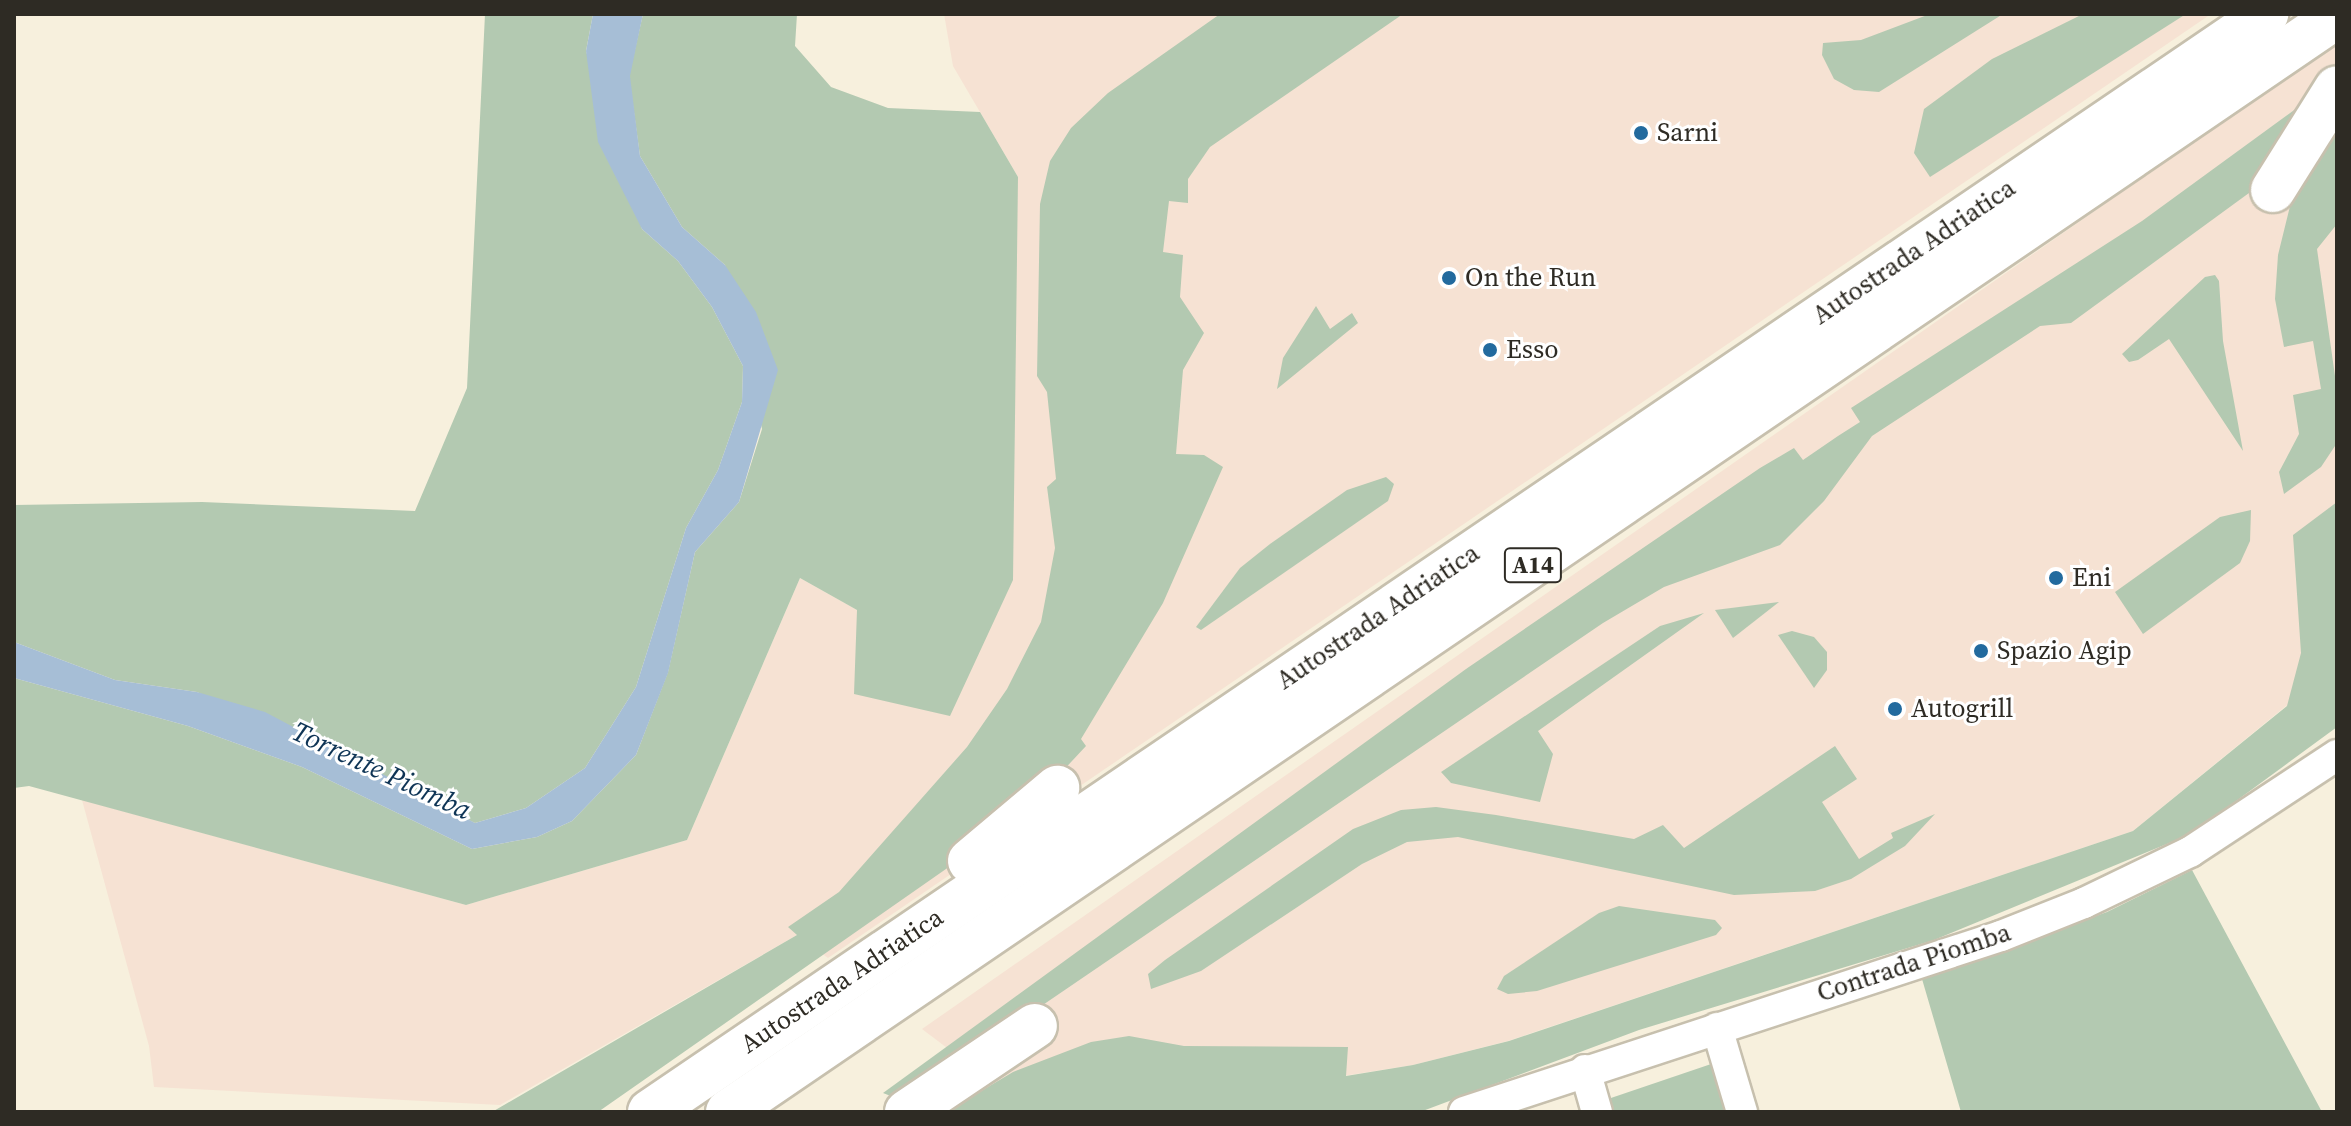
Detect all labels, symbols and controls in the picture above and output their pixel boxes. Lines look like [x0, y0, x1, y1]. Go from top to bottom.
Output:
place label: Sarni [1657, 117, 1718, 149]
marker: Sarni [1632, 124, 1650, 142]
street label: Autostrada Adriatica [1807, 173, 2021, 331]
place label: On the Run [1465, 262, 1596, 294]
marker: On the Run [1440, 269, 1458, 287]
place label: Esso [1506, 334, 1559, 366]
marker: Esso [1481, 341, 1499, 359]
street label: Autostrada Adriatica [1271, 538, 1485, 696]
road number: A14 [1503, 545, 1563, 585]
place label: Eni [2072, 562, 2111, 594]
marker: Eni [2047, 569, 2065, 587]
place label: Spazio Agip [1997, 635, 2132, 667]
marker: Spazio Agip [1972, 642, 1990, 660]
place label: Autogrill [1911, 693, 2013, 725]
marker: Autogrill [1886, 700, 1904, 718]
water label: Torrente Piomba [287, 714, 477, 826]
street label: Autostrada Adriatica [735, 902, 949, 1060]
street label: Contrada Piomba [1813, 917, 2015, 1009]

